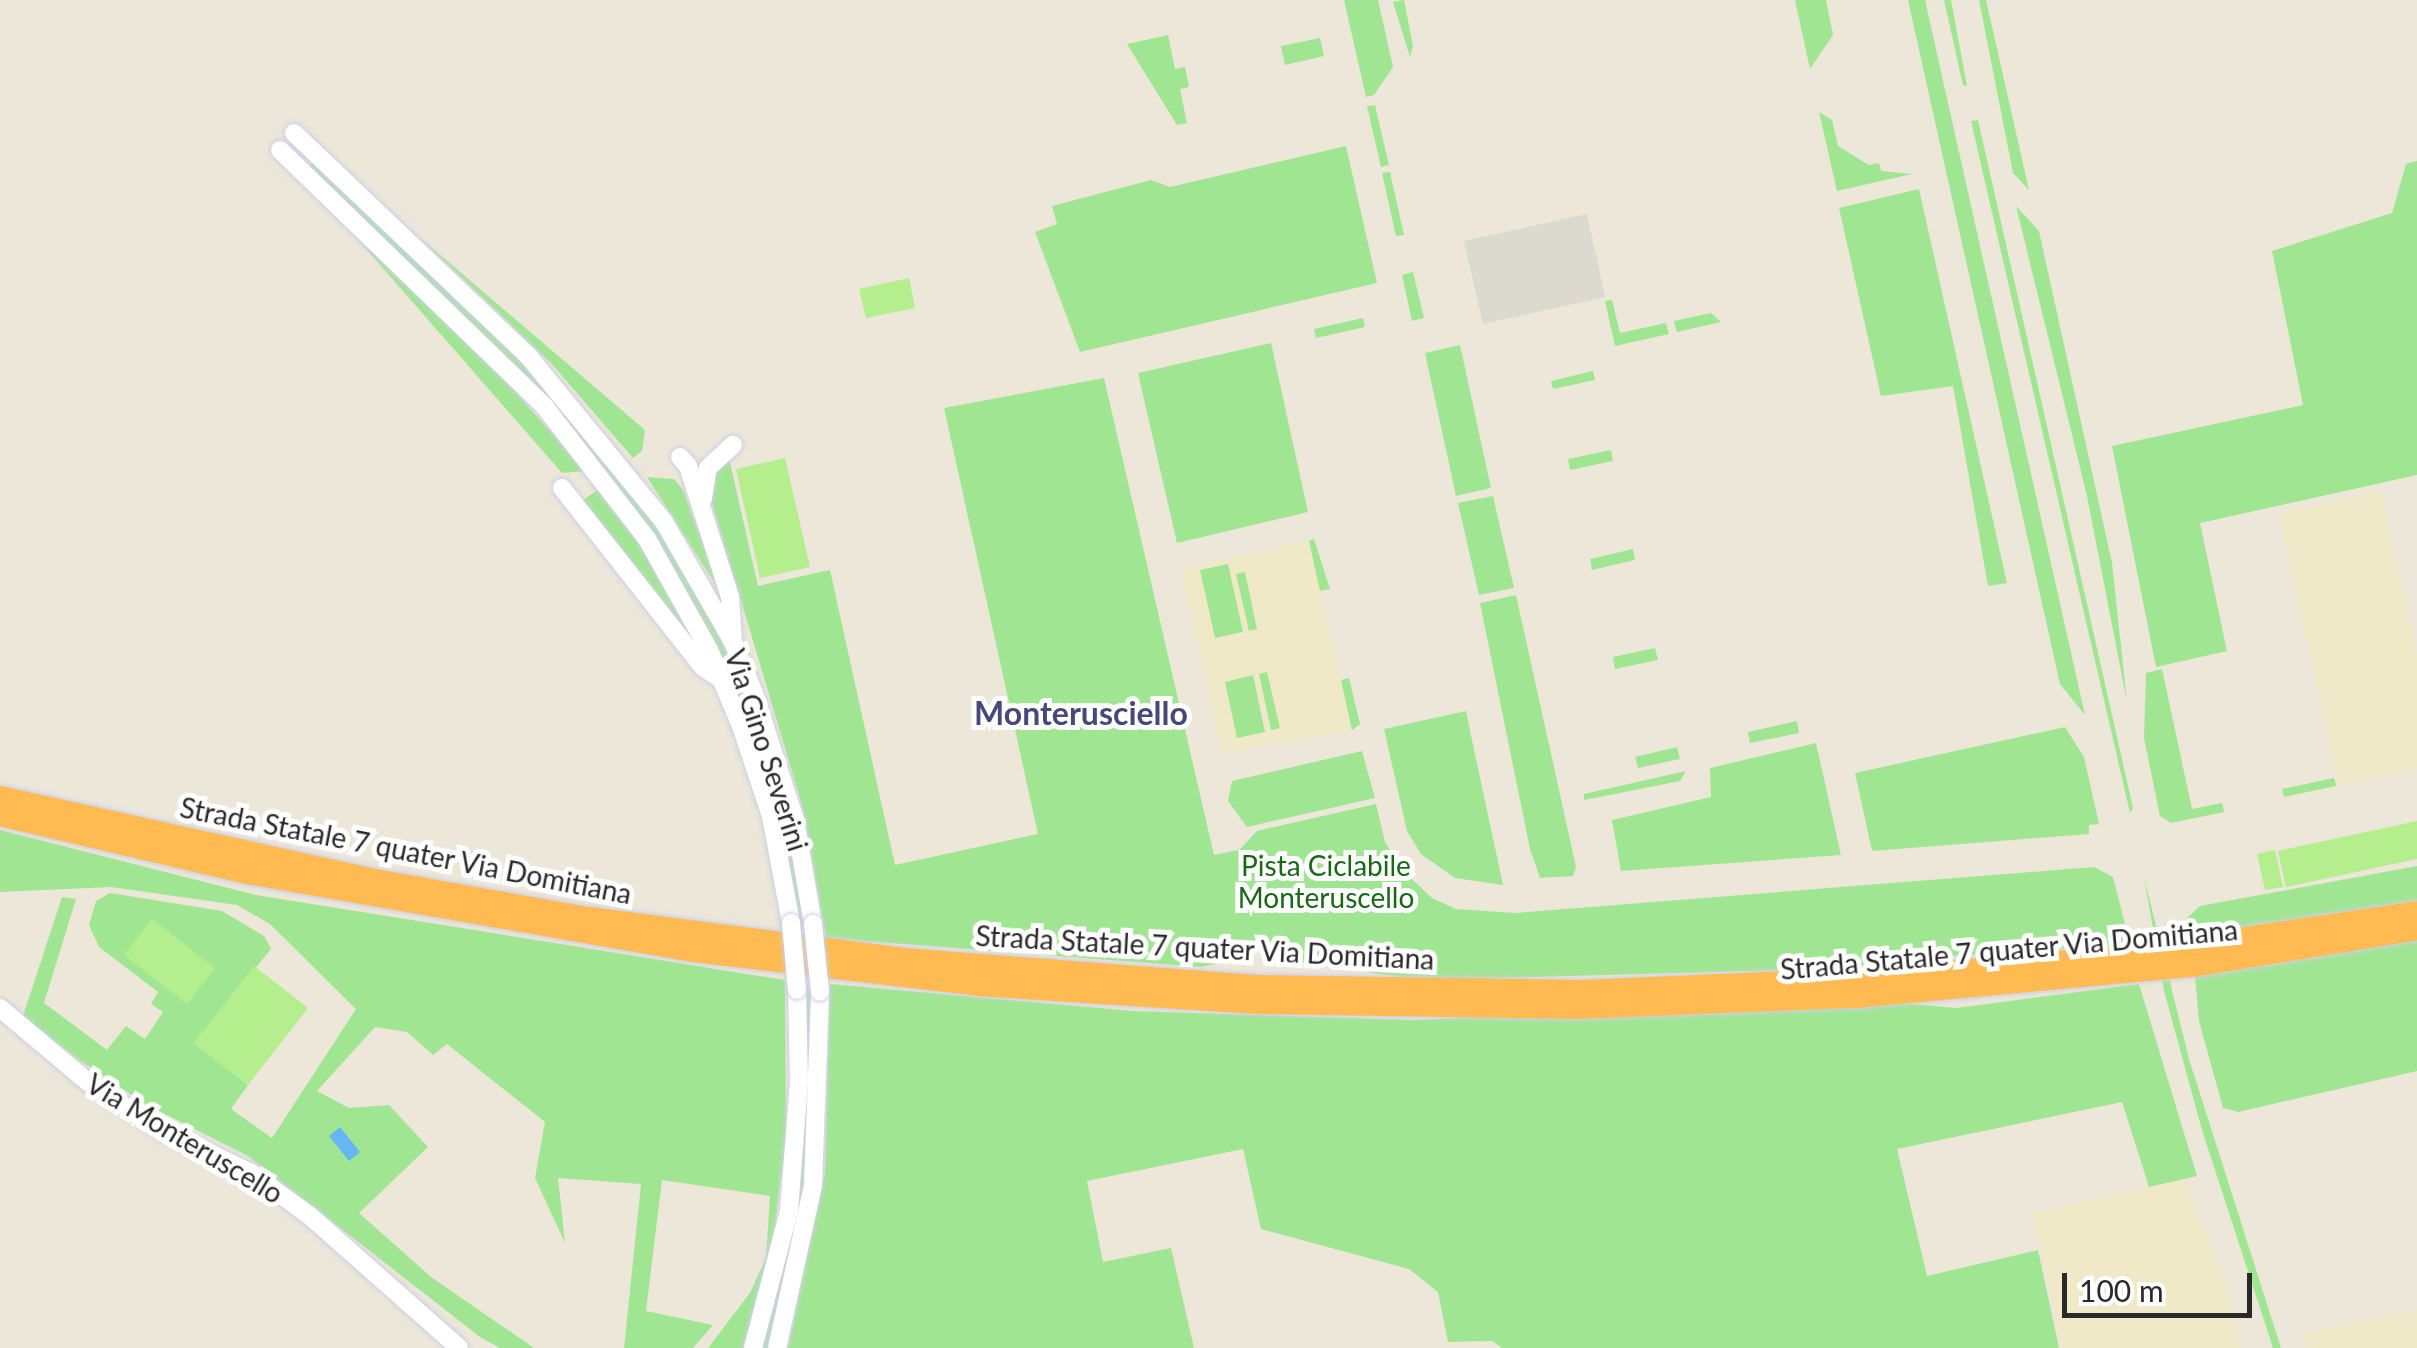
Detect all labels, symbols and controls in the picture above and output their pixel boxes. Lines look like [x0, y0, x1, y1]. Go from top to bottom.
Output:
street label: Via Gino Severini [719, 645, 815, 855]
district label: Monterusciello [974, 694, 1188, 732]
street label: Strada Statale 7 quater Via Domitiana [177, 790, 635, 910]
park label: Pista Ciclabile Monteruscello [1238, 848, 1414, 914]
street label: Strada Statale 7 quater Via Domitiana [1778, 912, 2240, 986]
street label: Strada Statale 7 quater Via Domitiana [974, 918, 1436, 976]
street label: Via Monteruscello [81, 1066, 289, 1210]
scale bar [2067, 1253, 2257, 1315]
text: 100 m [2079, 1272, 2164, 1308]

